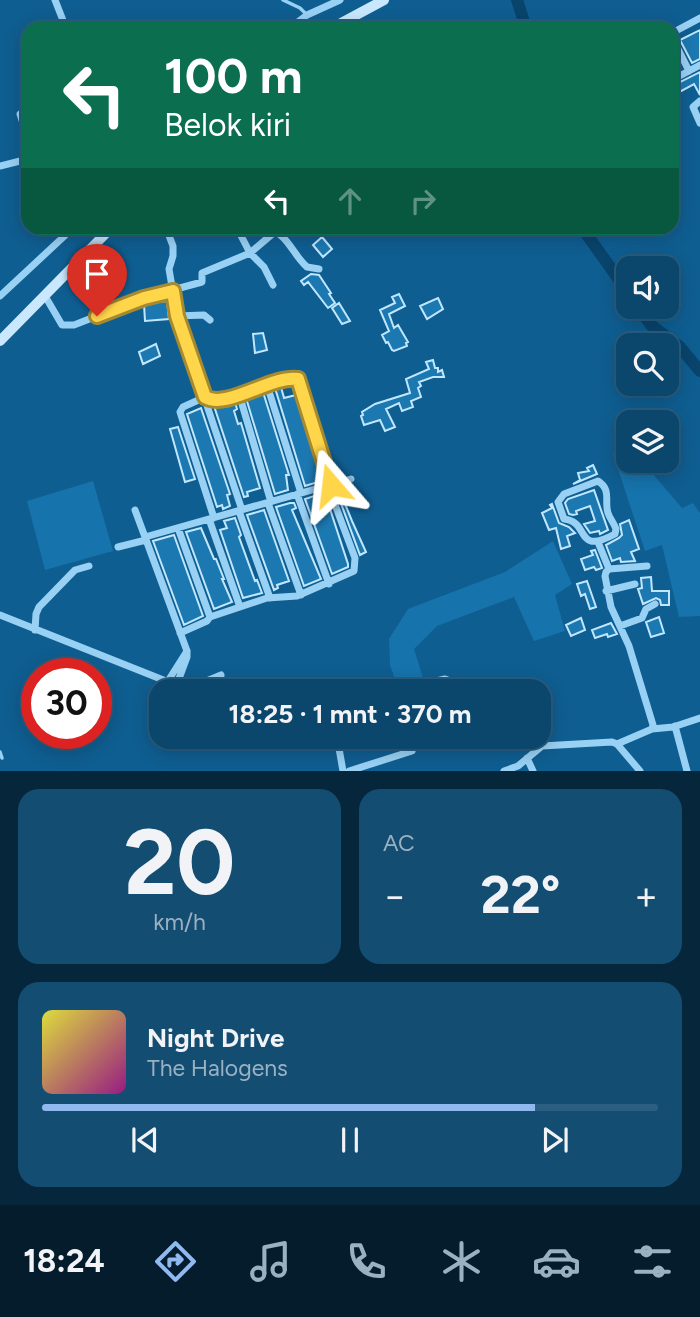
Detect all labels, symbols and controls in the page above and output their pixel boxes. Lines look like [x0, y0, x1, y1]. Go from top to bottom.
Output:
text: 100 m [164, 46, 303, 105]
icon: left [49, 49, 140, 140]
text: Belok kiri [164, 106, 291, 144]
icon: left [258, 182, 296, 220]
icon: ahead [331, 182, 369, 220]
icon: right [404, 182, 442, 220]
pin [67, 244, 127, 316]
icon: arrive [78, 255, 116, 293]
map controls [616, 256, 679, 473]
button: sound [616, 256, 679, 319]
button: search [616, 333, 679, 396]
button: layers [616, 410, 679, 473]
position arrow [294, 448, 368, 522]
speed limit sign: 30 [21, 658, 112, 749]
text: 18:25 · 1 mnt · 370 m [229, 698, 471, 730]
text: 20 [124, 808, 235, 917]
text: AC [383, 829, 415, 857]
text: 22° [481, 864, 560, 926]
text: − [383, 873, 407, 919]
text: + [634, 873, 658, 919]
text: km/h [153, 908, 206, 936]
text: Night Drive [147, 1022, 284, 1054]
text: The Halogens [147, 1054, 288, 1082]
icon: previous [126, 1121, 164, 1159]
icon: pause [331, 1121, 369, 1159]
icon: next [536, 1121, 574, 1159]
icon: directions [151, 1237, 200, 1286]
icon: music [246, 1237, 295, 1286]
icon: phone [342, 1237, 391, 1286]
icon: climate [437, 1237, 486, 1286]
icon: car [532, 1237, 581, 1286]
icon: filters [628, 1237, 677, 1286]
text: 18:24 [23, 1242, 105, 1280]

